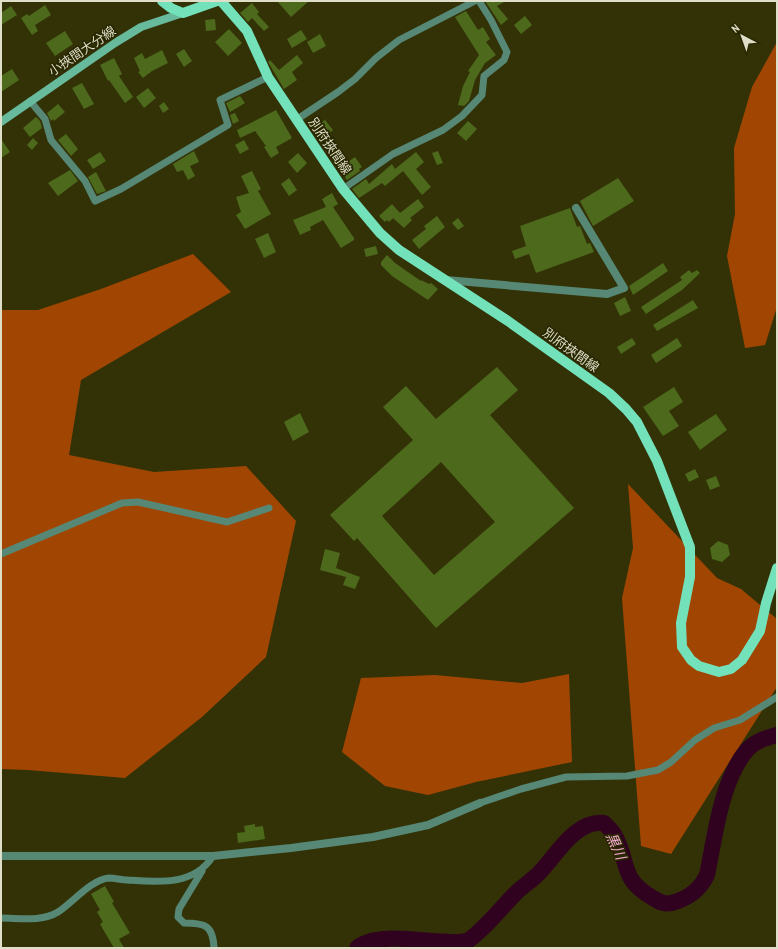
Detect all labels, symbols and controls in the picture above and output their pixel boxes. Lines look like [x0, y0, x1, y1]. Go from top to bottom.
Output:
north arrow [722, 16, 762, 56]
text: N [728, 21, 742, 36]
street label: 小挾間大分線 [45, 22, 119, 80]
street label: 別府挾間線 [305, 114, 355, 178]
street label: 別府挾間線 [540, 324, 602, 376]
water label: 黒川 [602, 830, 631, 864]

